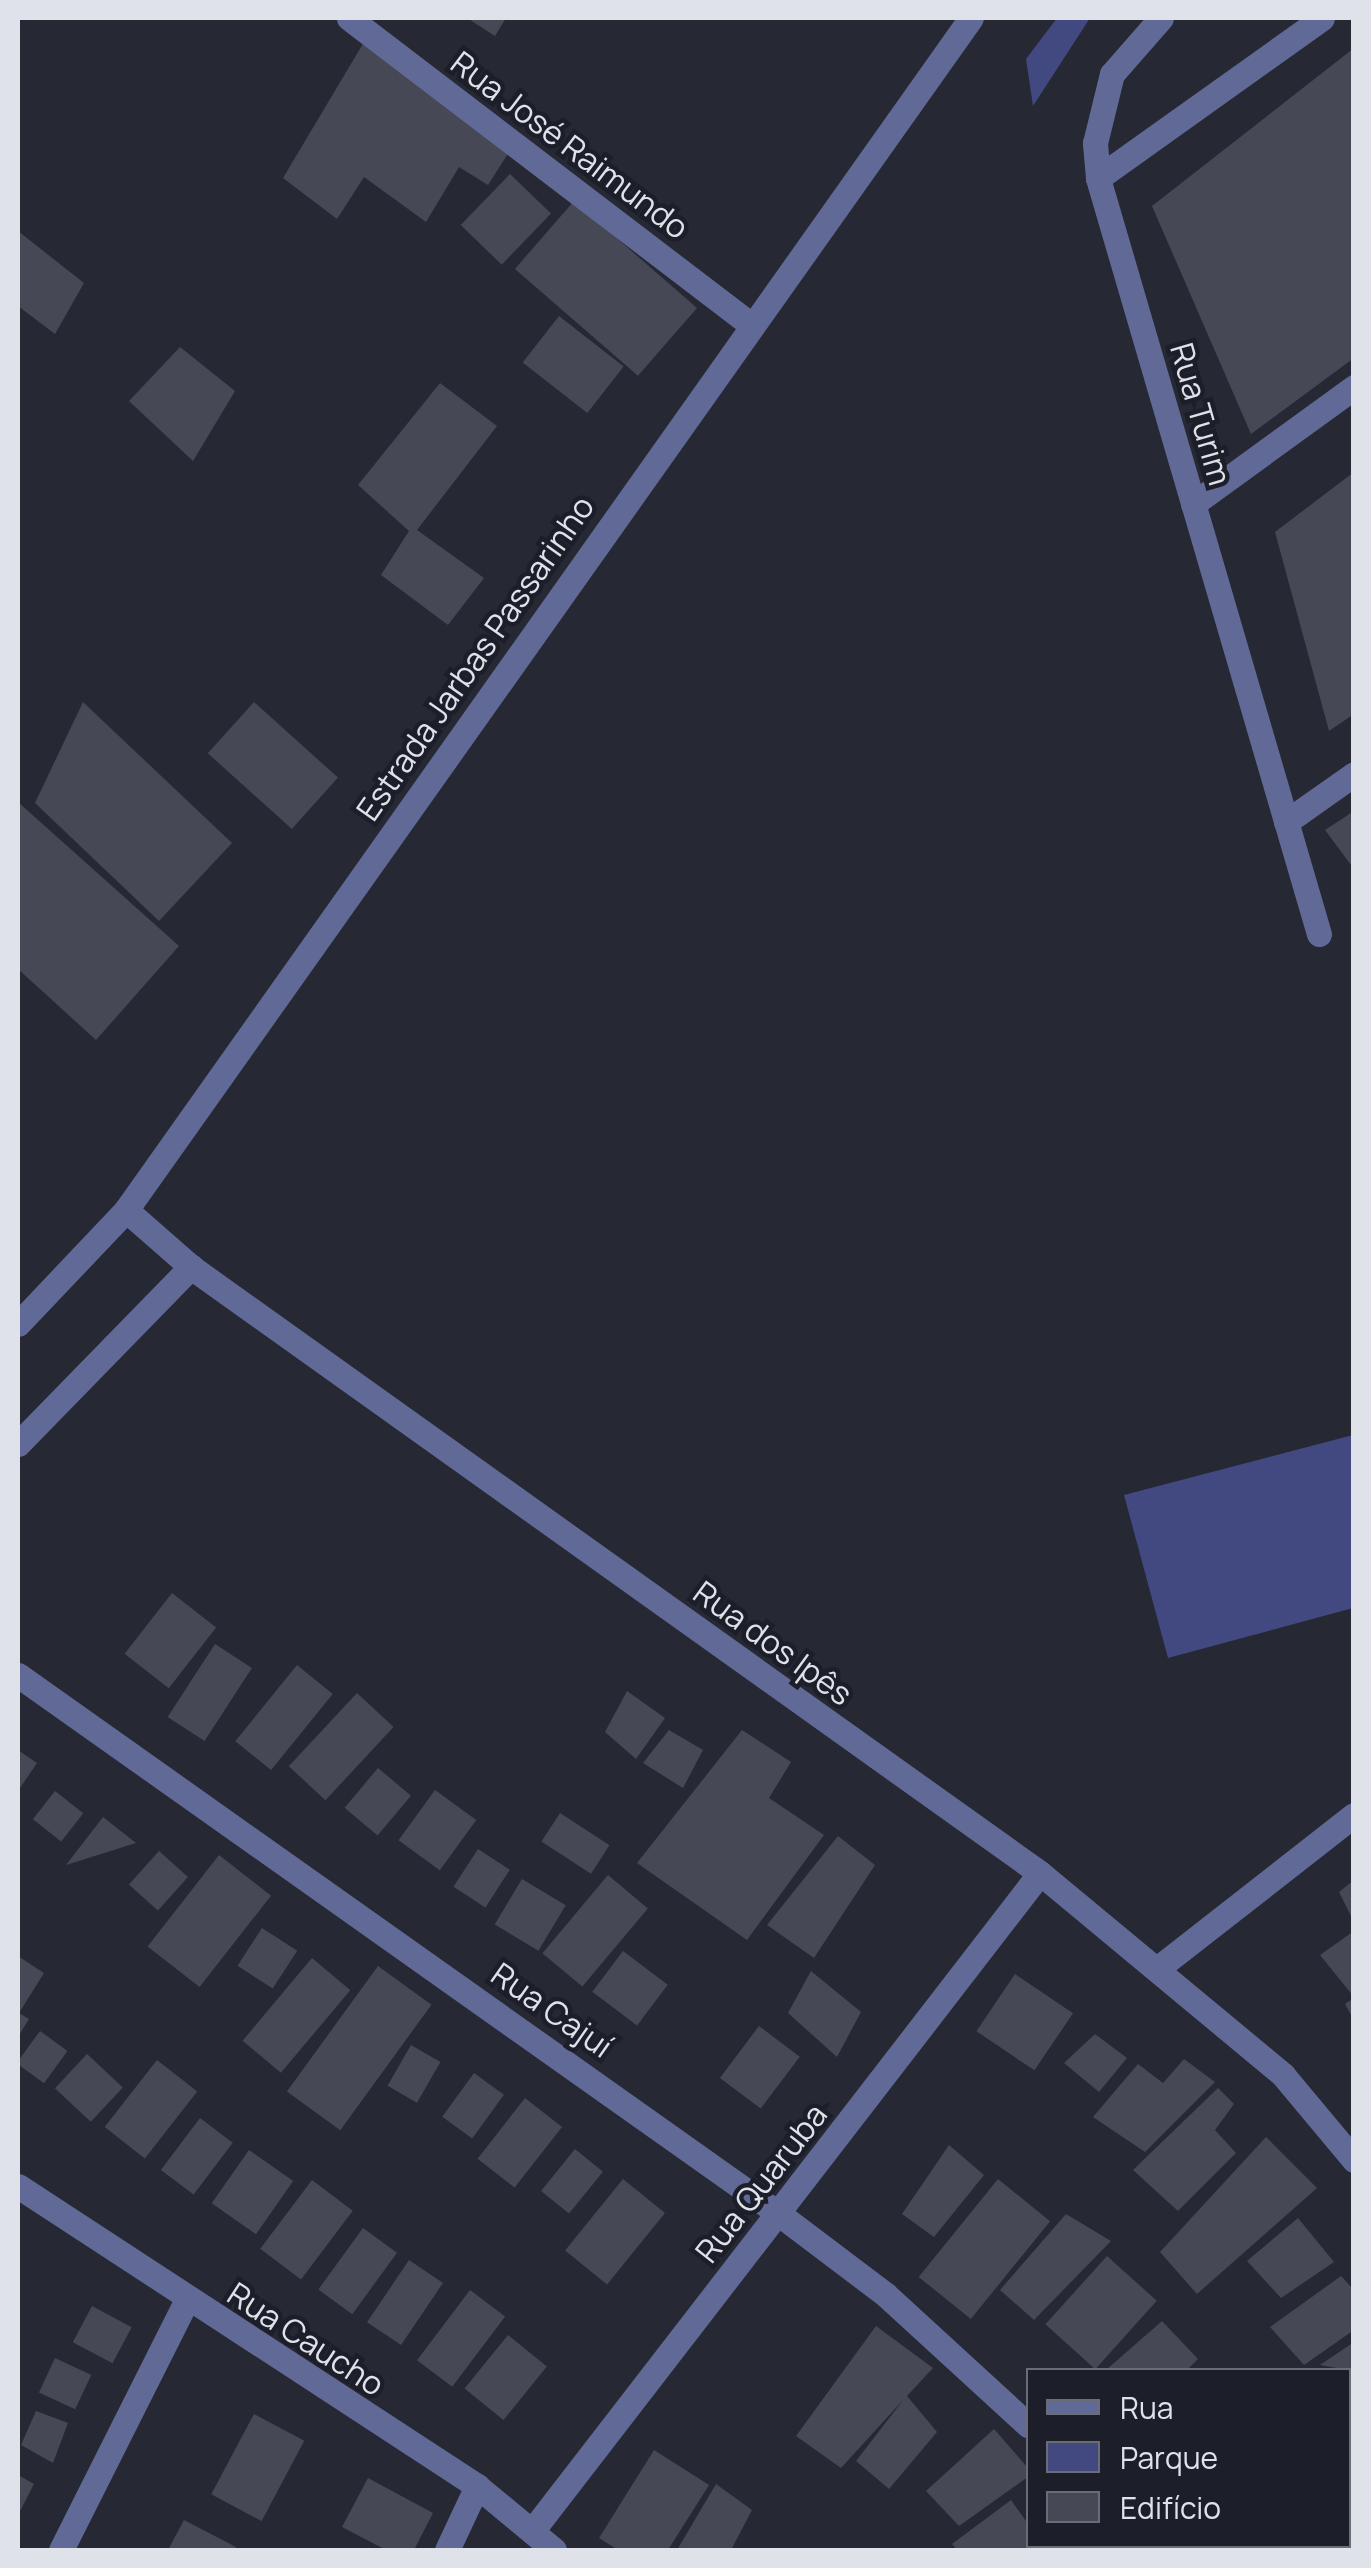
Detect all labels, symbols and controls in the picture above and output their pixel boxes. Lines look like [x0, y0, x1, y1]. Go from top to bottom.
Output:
street label: Rua José Raimundo [444, 43, 696, 247]
street label: Rua Turim [1162, 339, 1240, 489]
street label: Estrada Jarbas Passarinho [348, 488, 602, 828]
street label: Rua dos Ipês [686, 1573, 860, 1713]
street label: Rua Cajuí [484, 1955, 620, 2065]
street label: Rua Quaruba [687, 2096, 835, 2270]
street label: Rua Caucho [221, 2274, 391, 2404]
legend [1026, 2368, 1351, 2548]
text: Rua [1120, 2387, 1173, 2428]
text: Parque [1120, 2437, 1218, 2478]
text: Edifício [1120, 2487, 1221, 2528]

